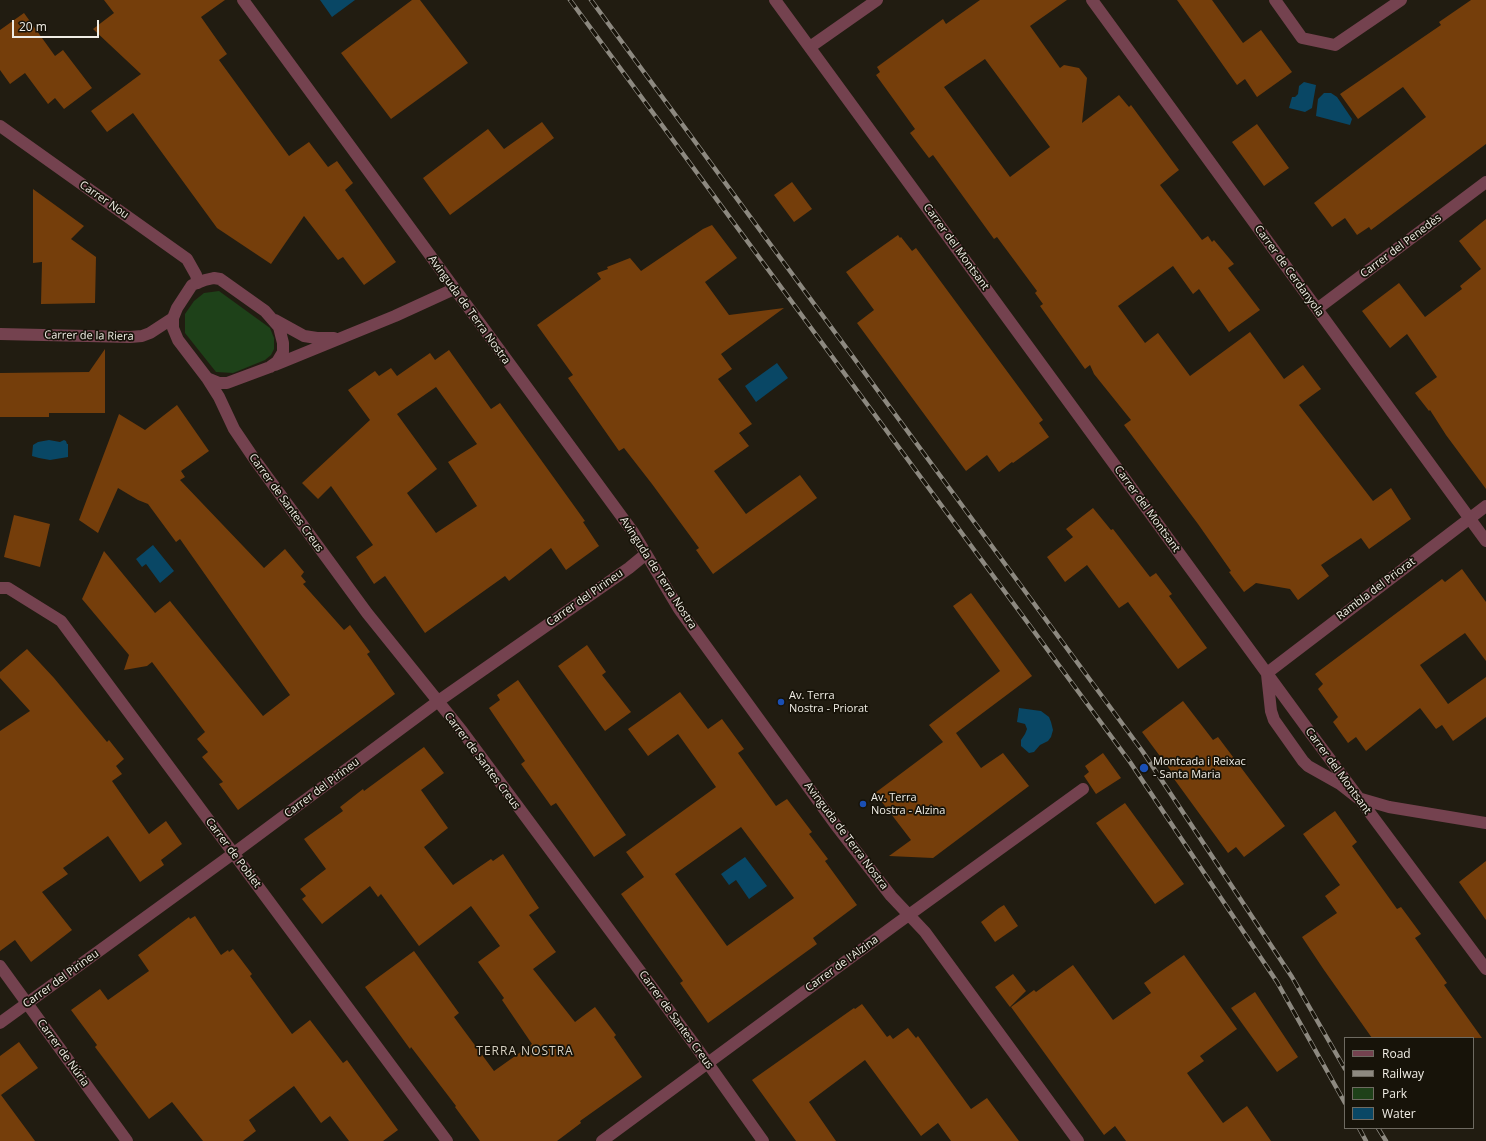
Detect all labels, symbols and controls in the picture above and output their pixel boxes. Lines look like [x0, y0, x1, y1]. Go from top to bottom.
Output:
scale bar [14, 12, 101, 38]
text: 20 m [19, 18, 47, 35]
street label: Carrer Nou [77, 178, 131, 222]
street label: Carrer del Montsant [920, 201, 992, 293]
street label: Carrer del Penedès [1358, 211, 1444, 281]
street label: Carrer de Cerdanyola [1251, 223, 1327, 319]
street label: Avinguda de Terra Nostra [425, 253, 513, 367]
street label: Carrer de la Riera [44, 329, 134, 343]
street label: Carrer de Santes Creus [246, 451, 326, 555]
street label: Carrer del Montsant [1111, 463, 1183, 555]
street label: Avinguda de Terra Nostra [617, 514, 699, 632]
street label: Rambla del Priorat [1334, 555, 1418, 623]
street label: Carrer del Pirineu [544, 567, 626, 629]
place label: Av. Terra Nostra - Priorat [789, 689, 868, 715]
marker: Av. Terra Nostra - Priorat [776, 697, 786, 707]
street label: Carrer de Santes Creus [441, 710, 523, 812]
street label: Carrer del Montsant [1302, 725, 1374, 817]
place label: Montcada i Reixac - Santa Maria [1153, 755, 1246, 781]
street label: Carrer del Pirineu [282, 756, 362, 820]
marker: Montcada i Reixac - Santa Maria [1138, 762, 1150, 774]
street label: Avinguda de Terra Nostra [801, 780, 891, 892]
place label: Av. Terra Nostra - Alzina [871, 791, 945, 817]
marker: Av. Terra Nostra - Alzina [858, 799, 868, 809]
street label: Carrer de Poblet [202, 815, 264, 891]
street label: Carrer de l'Alzina [803, 933, 881, 995]
street label: Carrer del Pirineu [21, 947, 101, 1011]
street label: Carrer de Santes Creus [636, 968, 716, 1072]
street label: Carrer de Núria [34, 1017, 92, 1089]
legend [1344, 1037, 1474, 1129]
district label: TERRA NOSTRA [476, 1045, 574, 1059]
text: Road [1382, 1045, 1411, 1062]
text: Railway [1382, 1065, 1424, 1082]
text: Park [1382, 1085, 1407, 1102]
text: Water [1382, 1105, 1416, 1122]

